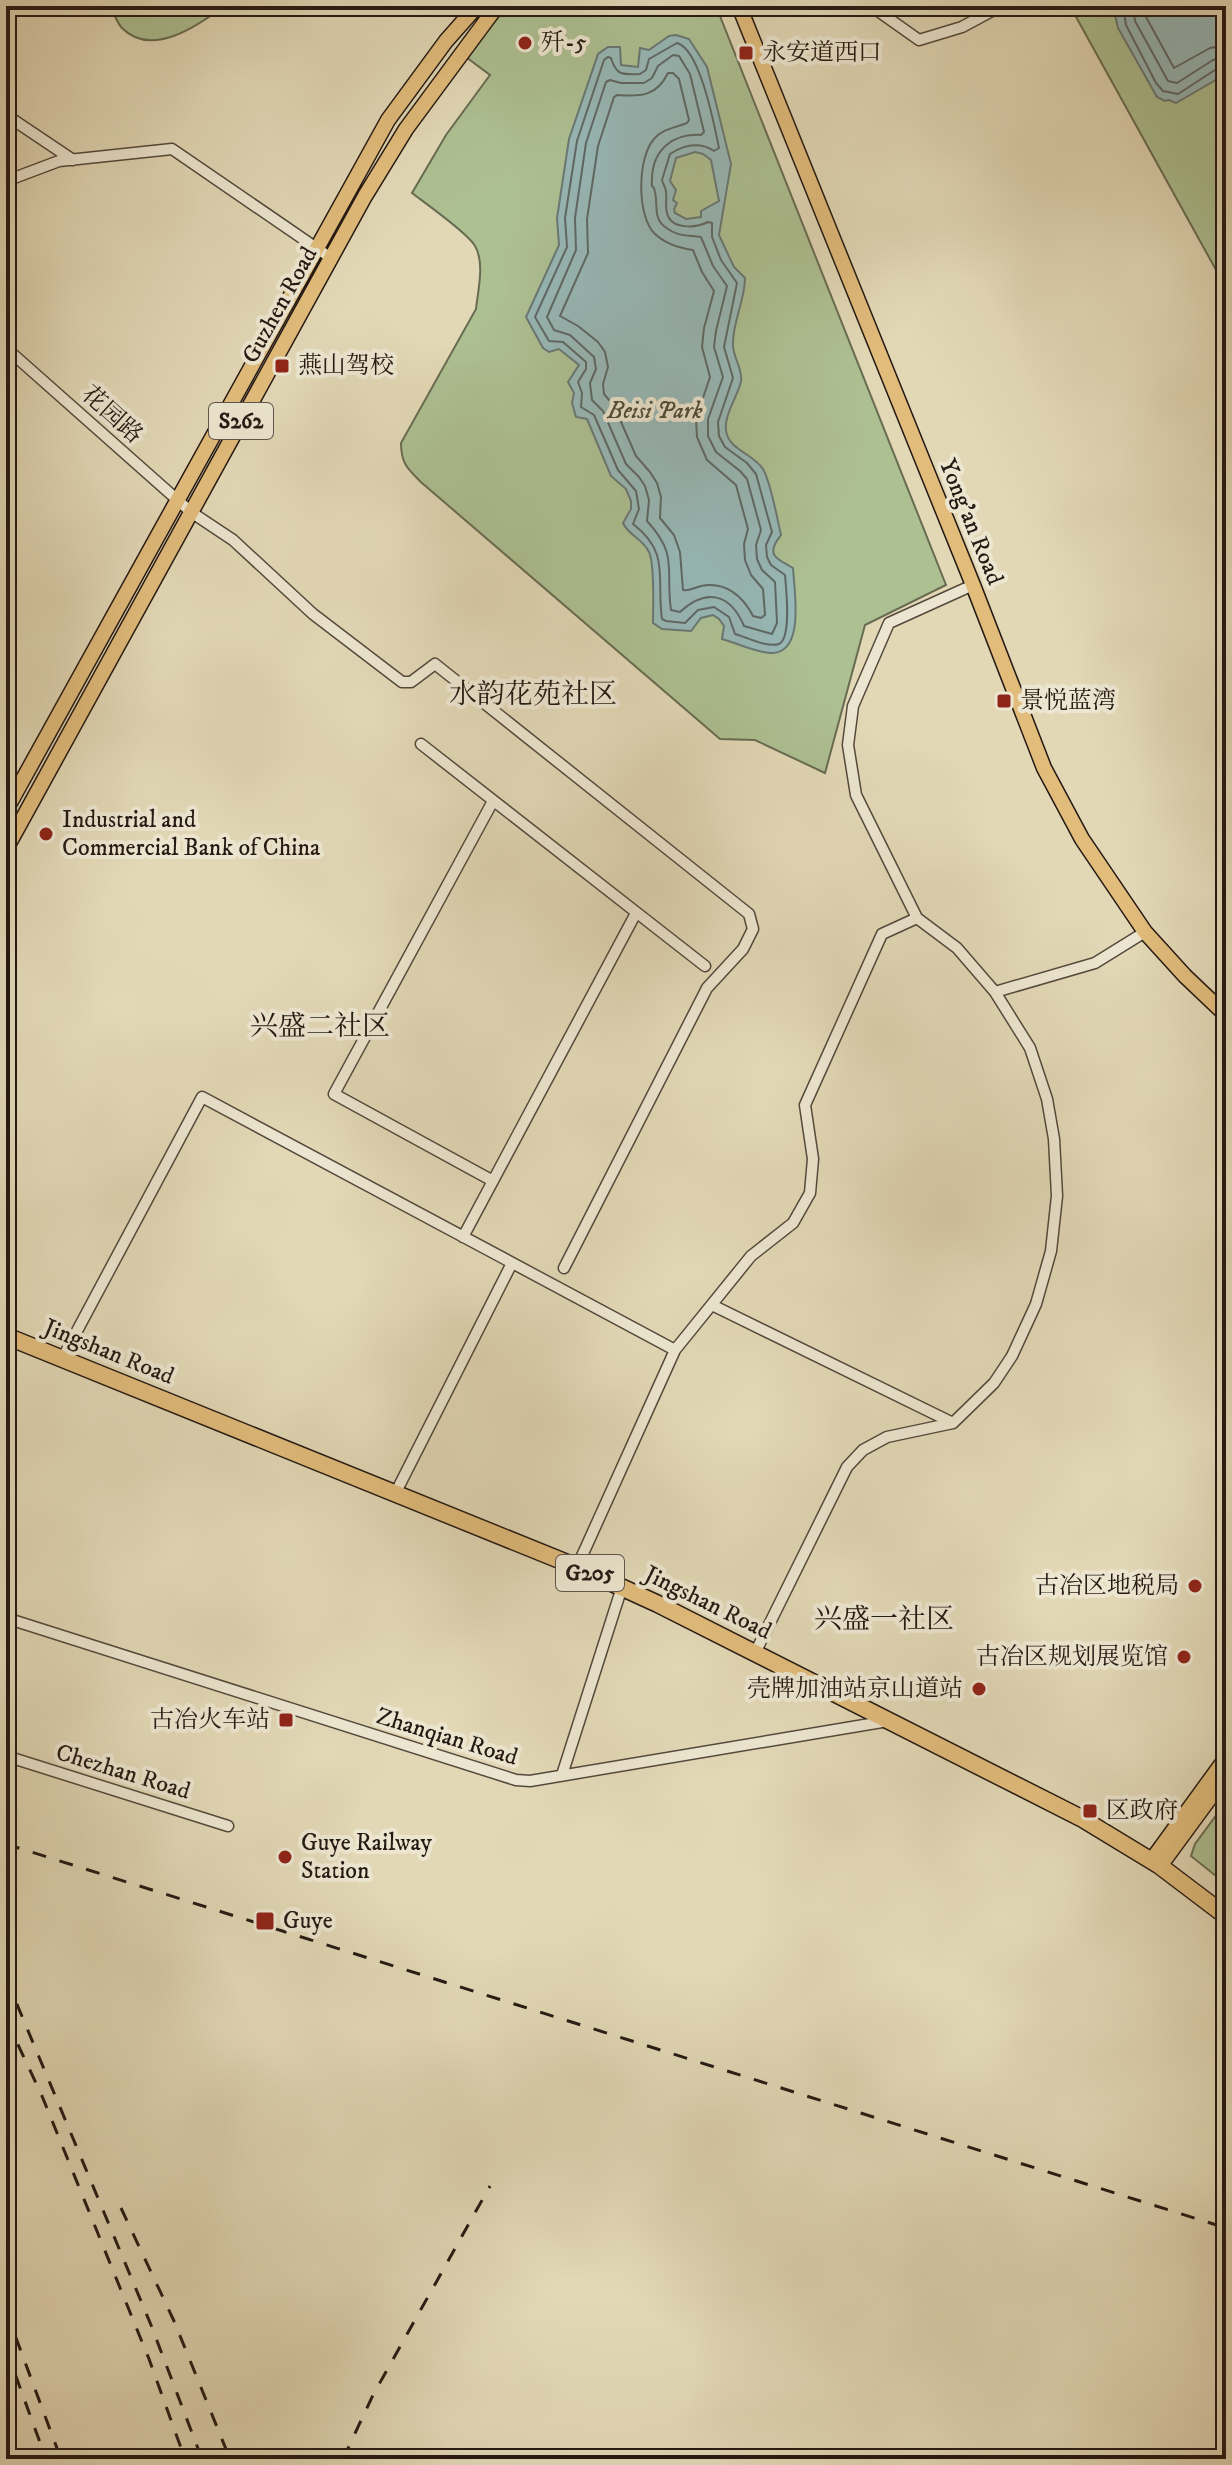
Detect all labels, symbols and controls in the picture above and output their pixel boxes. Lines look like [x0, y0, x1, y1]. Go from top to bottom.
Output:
place label: 歼-5 [541, 28, 587, 58]
marker: 歼-5 [516, 34, 534, 52]
place label: 永安道西口 [762, 38, 882, 68]
marker: 永安道西口 [737, 44, 755, 62]
street label: Guzhen Road [236, 241, 324, 369]
place label: 燕山驾校 [298, 351, 394, 381]
marker: 燕山驾校 [273, 357, 291, 375]
street label: 花园路 [75, 380, 149, 450]
park label: Beisi Park [607, 396, 702, 426]
road number: S262 [209, 403, 273, 439]
street label: Yong'an Road [932, 455, 1010, 589]
district label: 水韵花苑社区 [449, 677, 617, 712]
place label: 景悦蓝湾 [1020, 686, 1116, 716]
marker: 景悦蓝湾 [995, 692, 1013, 710]
place label: Industrial and Commercial Bank of China [62, 805, 321, 863]
marker: Industrial and Commercial Bank of China [37, 825, 55, 843]
district label: 兴盛二社区 [250, 1009, 390, 1044]
street label: Jingshan Road [38, 1312, 178, 1392]
road number: G205 [556, 1555, 624, 1591]
street label: Jingshan Road [638, 1558, 776, 1647]
place label: 古冶区地税局 [1035, 1571, 1179, 1601]
marker: 古冶区地税局 [1186, 1577, 1204, 1595]
district label: 兴盛一社区 [814, 1602, 954, 1637]
place label: 古冶区规划展览馆 [976, 1642, 1168, 1672]
marker: 古冶区规划展览馆 [1175, 1648, 1193, 1666]
place label: 壳牌加油站京山道站 [747, 1674, 963, 1704]
marker: 壳牌加油站京山道站 [970, 1680, 988, 1698]
street label: Zhanqian Road [373, 1701, 521, 1773]
place label: 古冶火车站 [150, 1705, 270, 1735]
marker: 古冶火车站 [277, 1711, 295, 1729]
street label: Chezhan Road [52, 1737, 194, 1807]
place label: 区政府 [1106, 1796, 1178, 1826]
marker: 区政府 [1081, 1802, 1099, 1820]
place label: Guye Railway Station [301, 1828, 433, 1886]
marker: Guye Railway Station [276, 1848, 294, 1866]
place label: Guye [283, 1906, 333, 1936]
marker: Guye [254, 1910, 276, 1932]

